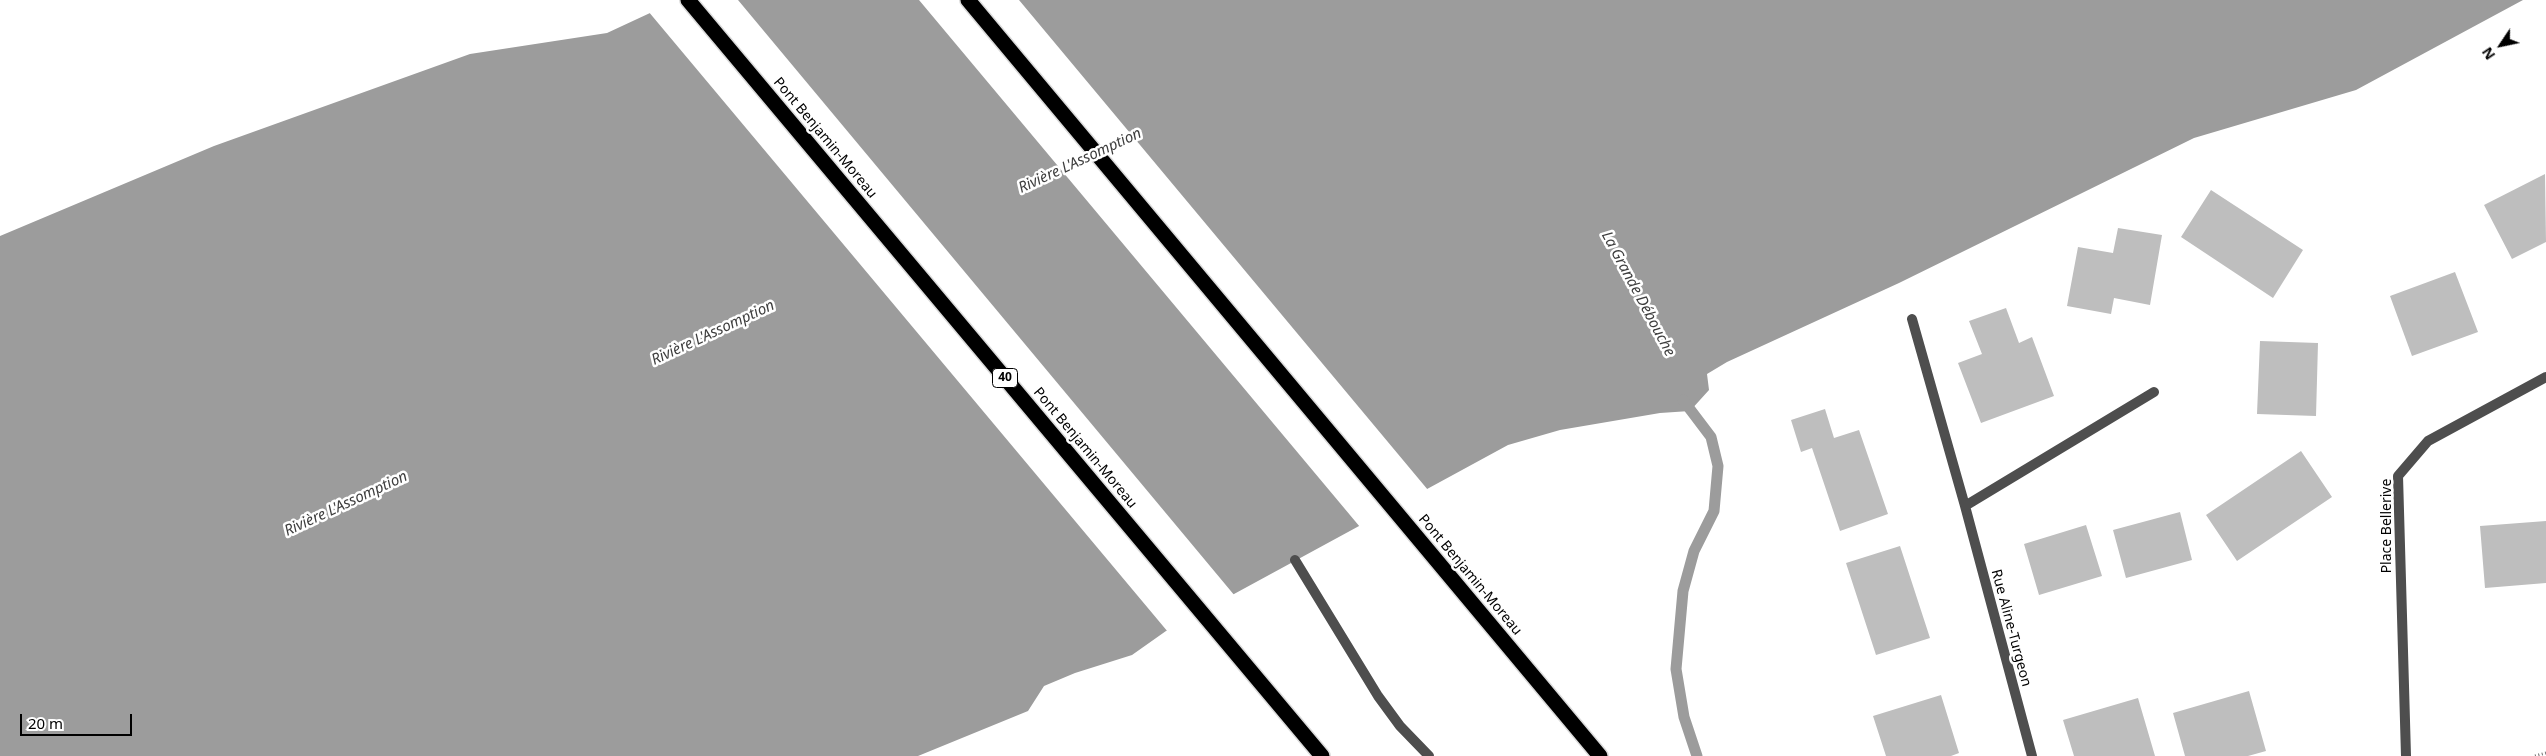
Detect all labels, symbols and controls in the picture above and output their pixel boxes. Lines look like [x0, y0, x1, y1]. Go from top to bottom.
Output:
north arrow [2476, 20, 2526, 70]
text: N [2477, 44, 2499, 64]
street label: Pont Benjamin-Moreau [770, 74, 880, 202]
water label: Rivière L'Assomption [1016, 125, 1144, 197]
water label: La Grande Débouche [1597, 228, 1679, 360]
water label: Rivière L'Assomption [649, 297, 777, 369]
road number: 40 [992, 368, 1018, 388]
street label: Pont Benjamin-Moreau [1030, 384, 1140, 512]
water label: Rivière L'Assomption [282, 468, 410, 540]
street label: Place Bellerive [2379, 479, 2395, 573]
street label: Pont Benjamin-Moreau [1415, 511, 1525, 639]
street label: Rue Aline-Turgeon [1987, 568, 2035, 688]
scale bar [22, 704, 135, 736]
text: 20 m [28, 713, 63, 733]

